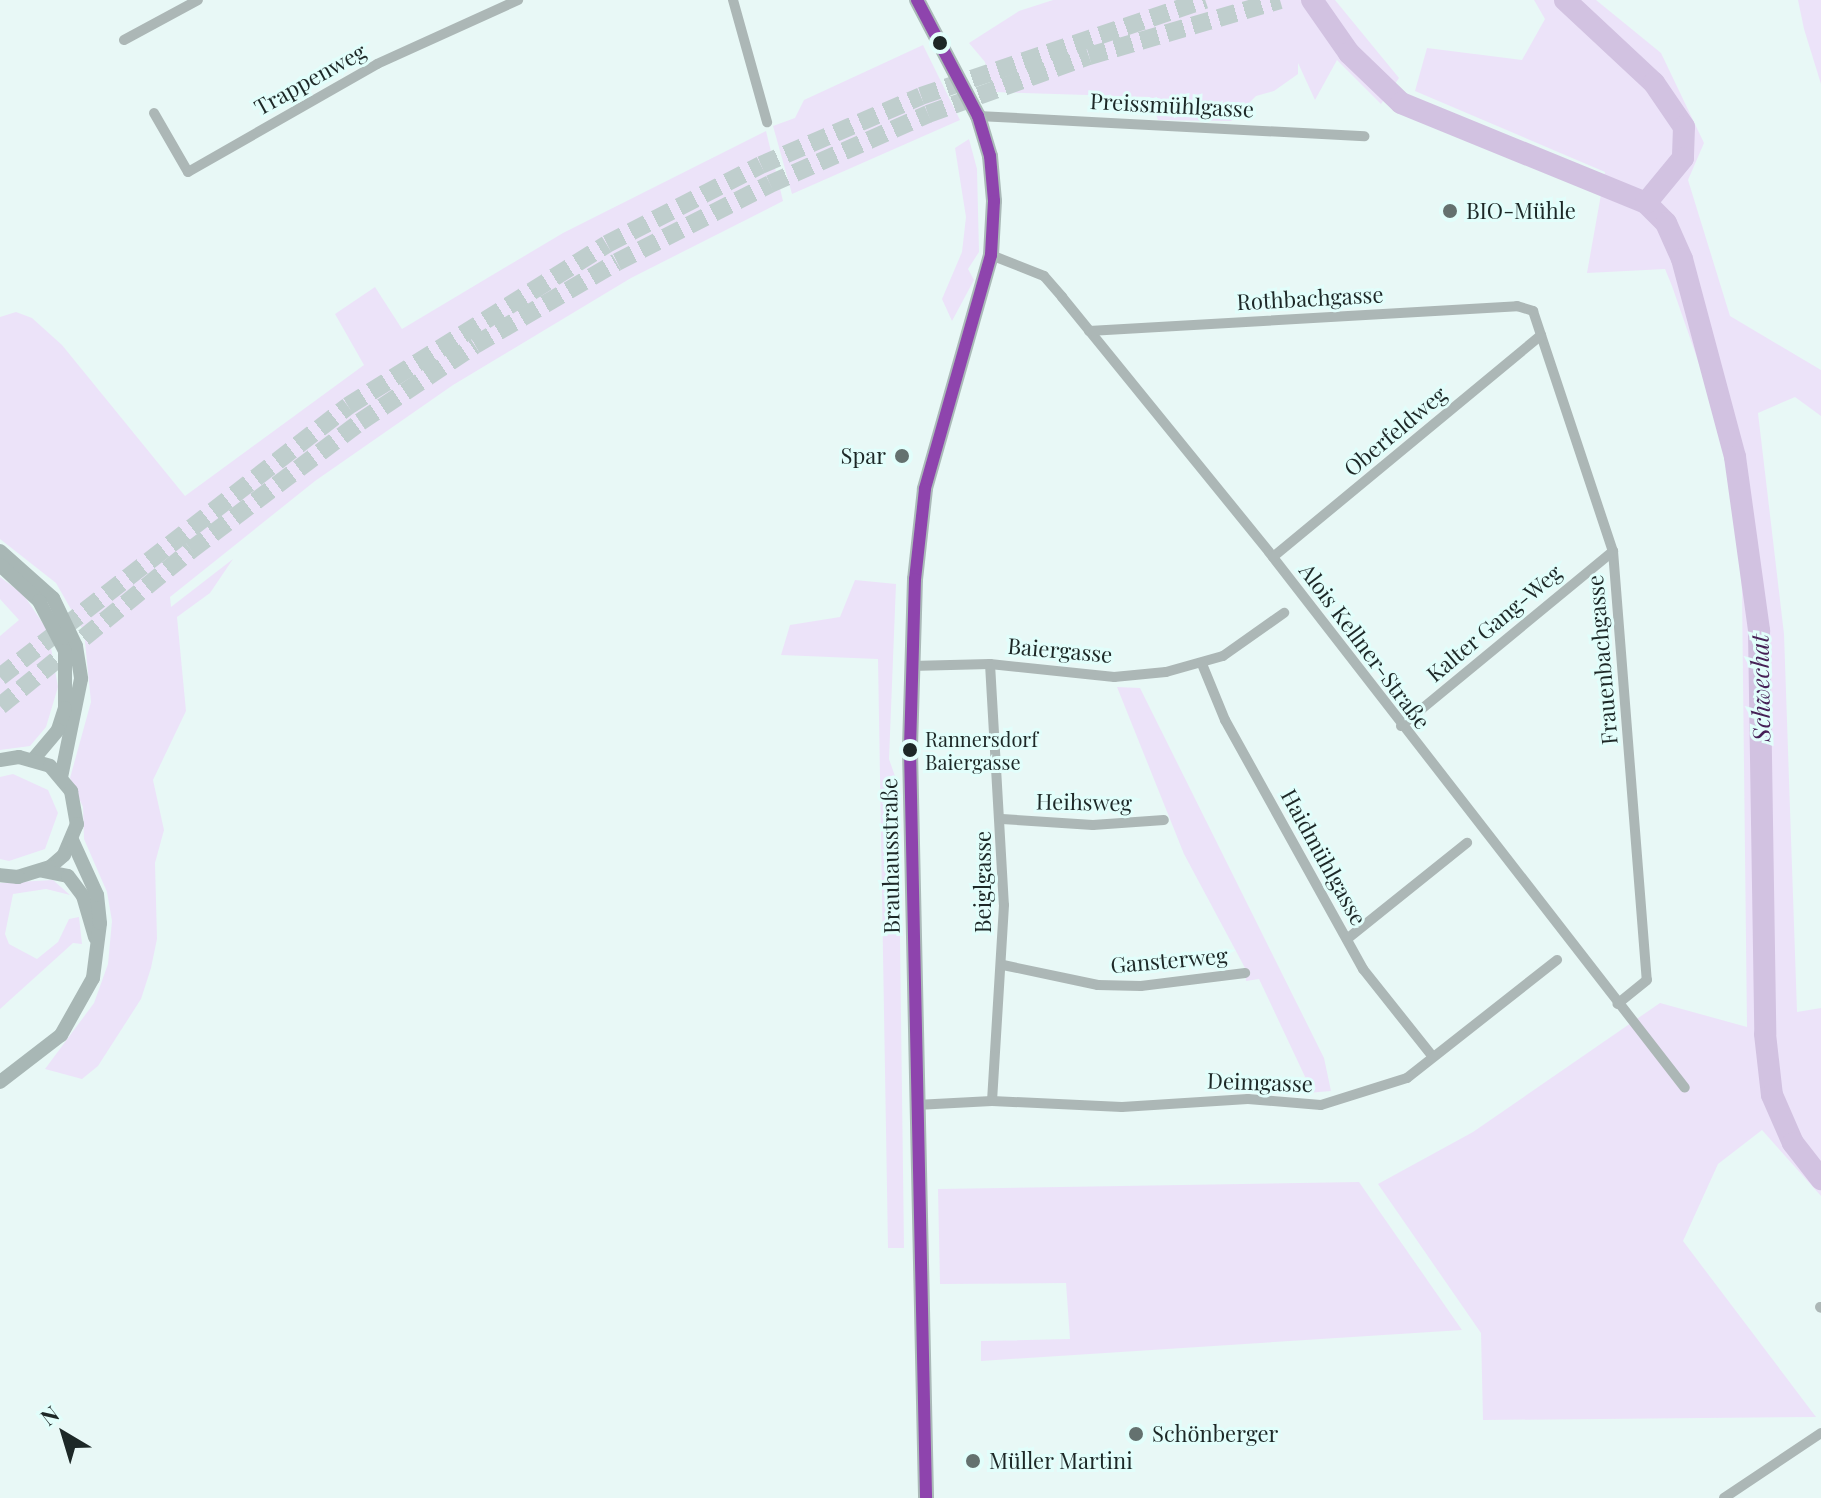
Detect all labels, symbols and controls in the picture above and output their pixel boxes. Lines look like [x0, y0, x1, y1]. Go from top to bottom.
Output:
unlabelled marker [932, 35, 948, 51]
street label: Trappenweg [250, 38, 370, 120]
street label: Preissmühlgasse [1089, 88, 1255, 122]
place label: BIO-Mühle [1466, 198, 1576, 224]
marker: BIO-Mühle [1441, 202, 1459, 220]
street label: Rothbachgasse [1236, 281, 1384, 315]
street label: Oberfeldweg [1338, 380, 1452, 482]
place label: Spar [841, 443, 886, 469]
marker: Spar [893, 447, 911, 465]
street label: Alois Kellner-Straße [1294, 558, 1436, 734]
street label: Kalter Gang-Weg [1421, 559, 1567, 687]
street label: Frauenbachgasse [1581, 574, 1623, 746]
street label: Baiergasse [1006, 632, 1114, 668]
water label: Schwechat [1745, 634, 1775, 742]
place label: Rannersdorf Baiergasse [925, 726, 1038, 773]
marker: Rannersdorf Baiergasse [902, 742, 918, 758]
street label: Brauhausstraße [875, 778, 905, 934]
street label: Haidmühlgasse [1276, 784, 1372, 930]
street label: Heihsweg [1036, 788, 1132, 816]
street label: Beiglgasse [970, 831, 996, 933]
street label: Gansterweg [1109, 942, 1229, 978]
street label: Deimgasse [1207, 1067, 1313, 1097]
north arrow [24, 1394, 104, 1474]
text: N [34, 1398, 65, 1432]
place label: Schönberger [1152, 1421, 1278, 1447]
marker: Schönberger [1127, 1425, 1145, 1443]
place label: Müller Martini [989, 1448, 1133, 1474]
marker: Müller Martini [964, 1452, 982, 1470]

